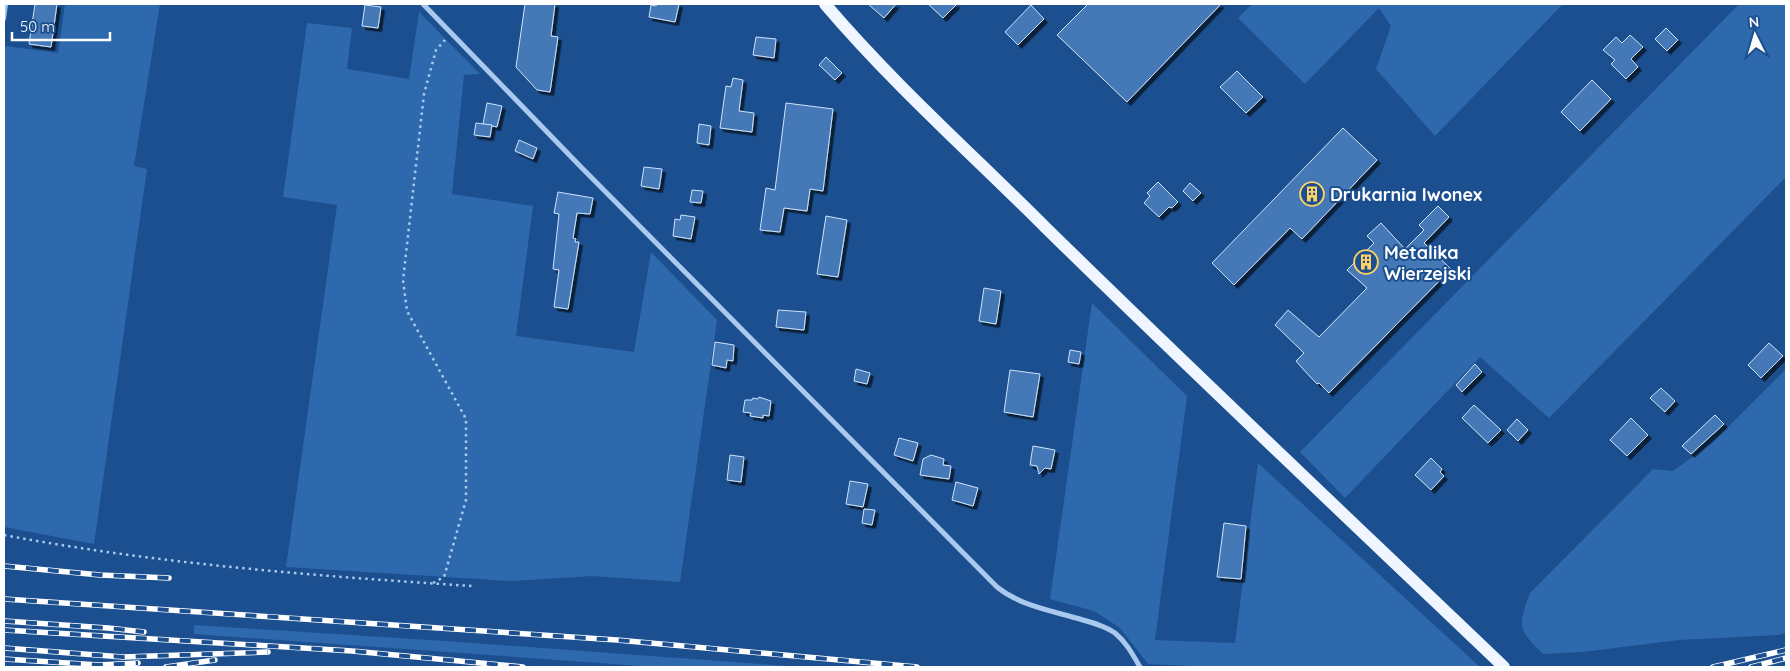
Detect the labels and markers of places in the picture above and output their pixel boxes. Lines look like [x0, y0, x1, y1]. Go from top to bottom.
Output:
building icon: Drukarnia Iwonex [1299, 181, 1325, 207]
place label: Drukarnia Iwonex [1330, 183, 1482, 206]
place label: Metalika Wierzejski [1384, 241, 1471, 285]
building icon: Metalika Wierzejski [1353, 249, 1379, 275]

